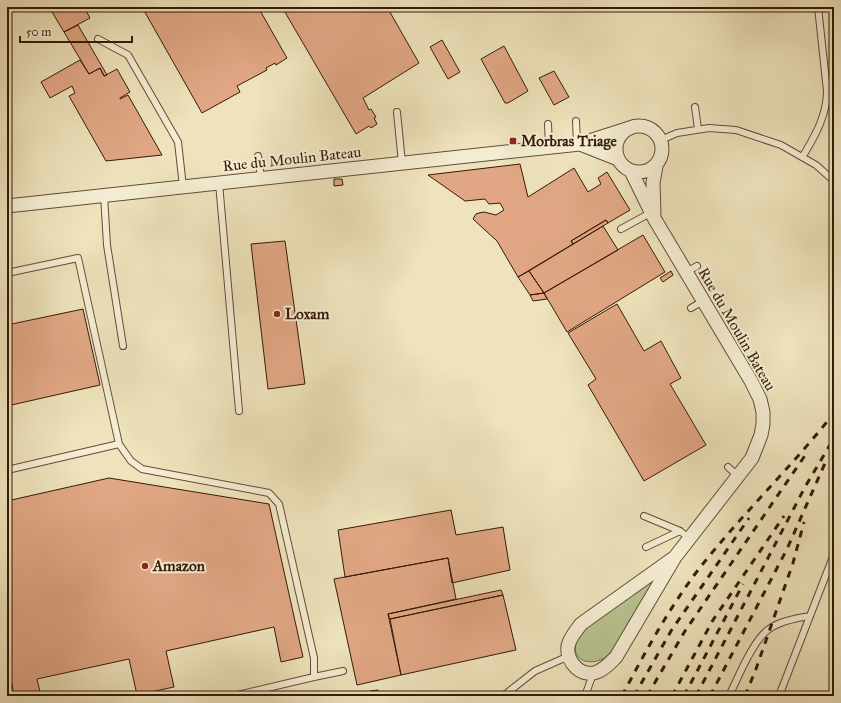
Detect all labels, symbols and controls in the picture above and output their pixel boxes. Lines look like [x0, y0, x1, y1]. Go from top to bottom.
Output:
scale bar [20, 18, 132, 44]
text: 50 m [26, 25, 51, 39]
place label: Morbras Triage [521, 132, 617, 151]
marker: Morbras Triage [508, 136, 518, 146]
street label: Rue du Moulin Bateau [222, 143, 362, 175]
street label: Rue du Moulin Bateau [694, 264, 780, 394]
place label: Loxam [285, 305, 330, 323]
marker: Loxam [272, 309, 282, 319]
place label: Amazon [152, 557, 206, 575]
marker: Amazon [140, 561, 150, 571]

